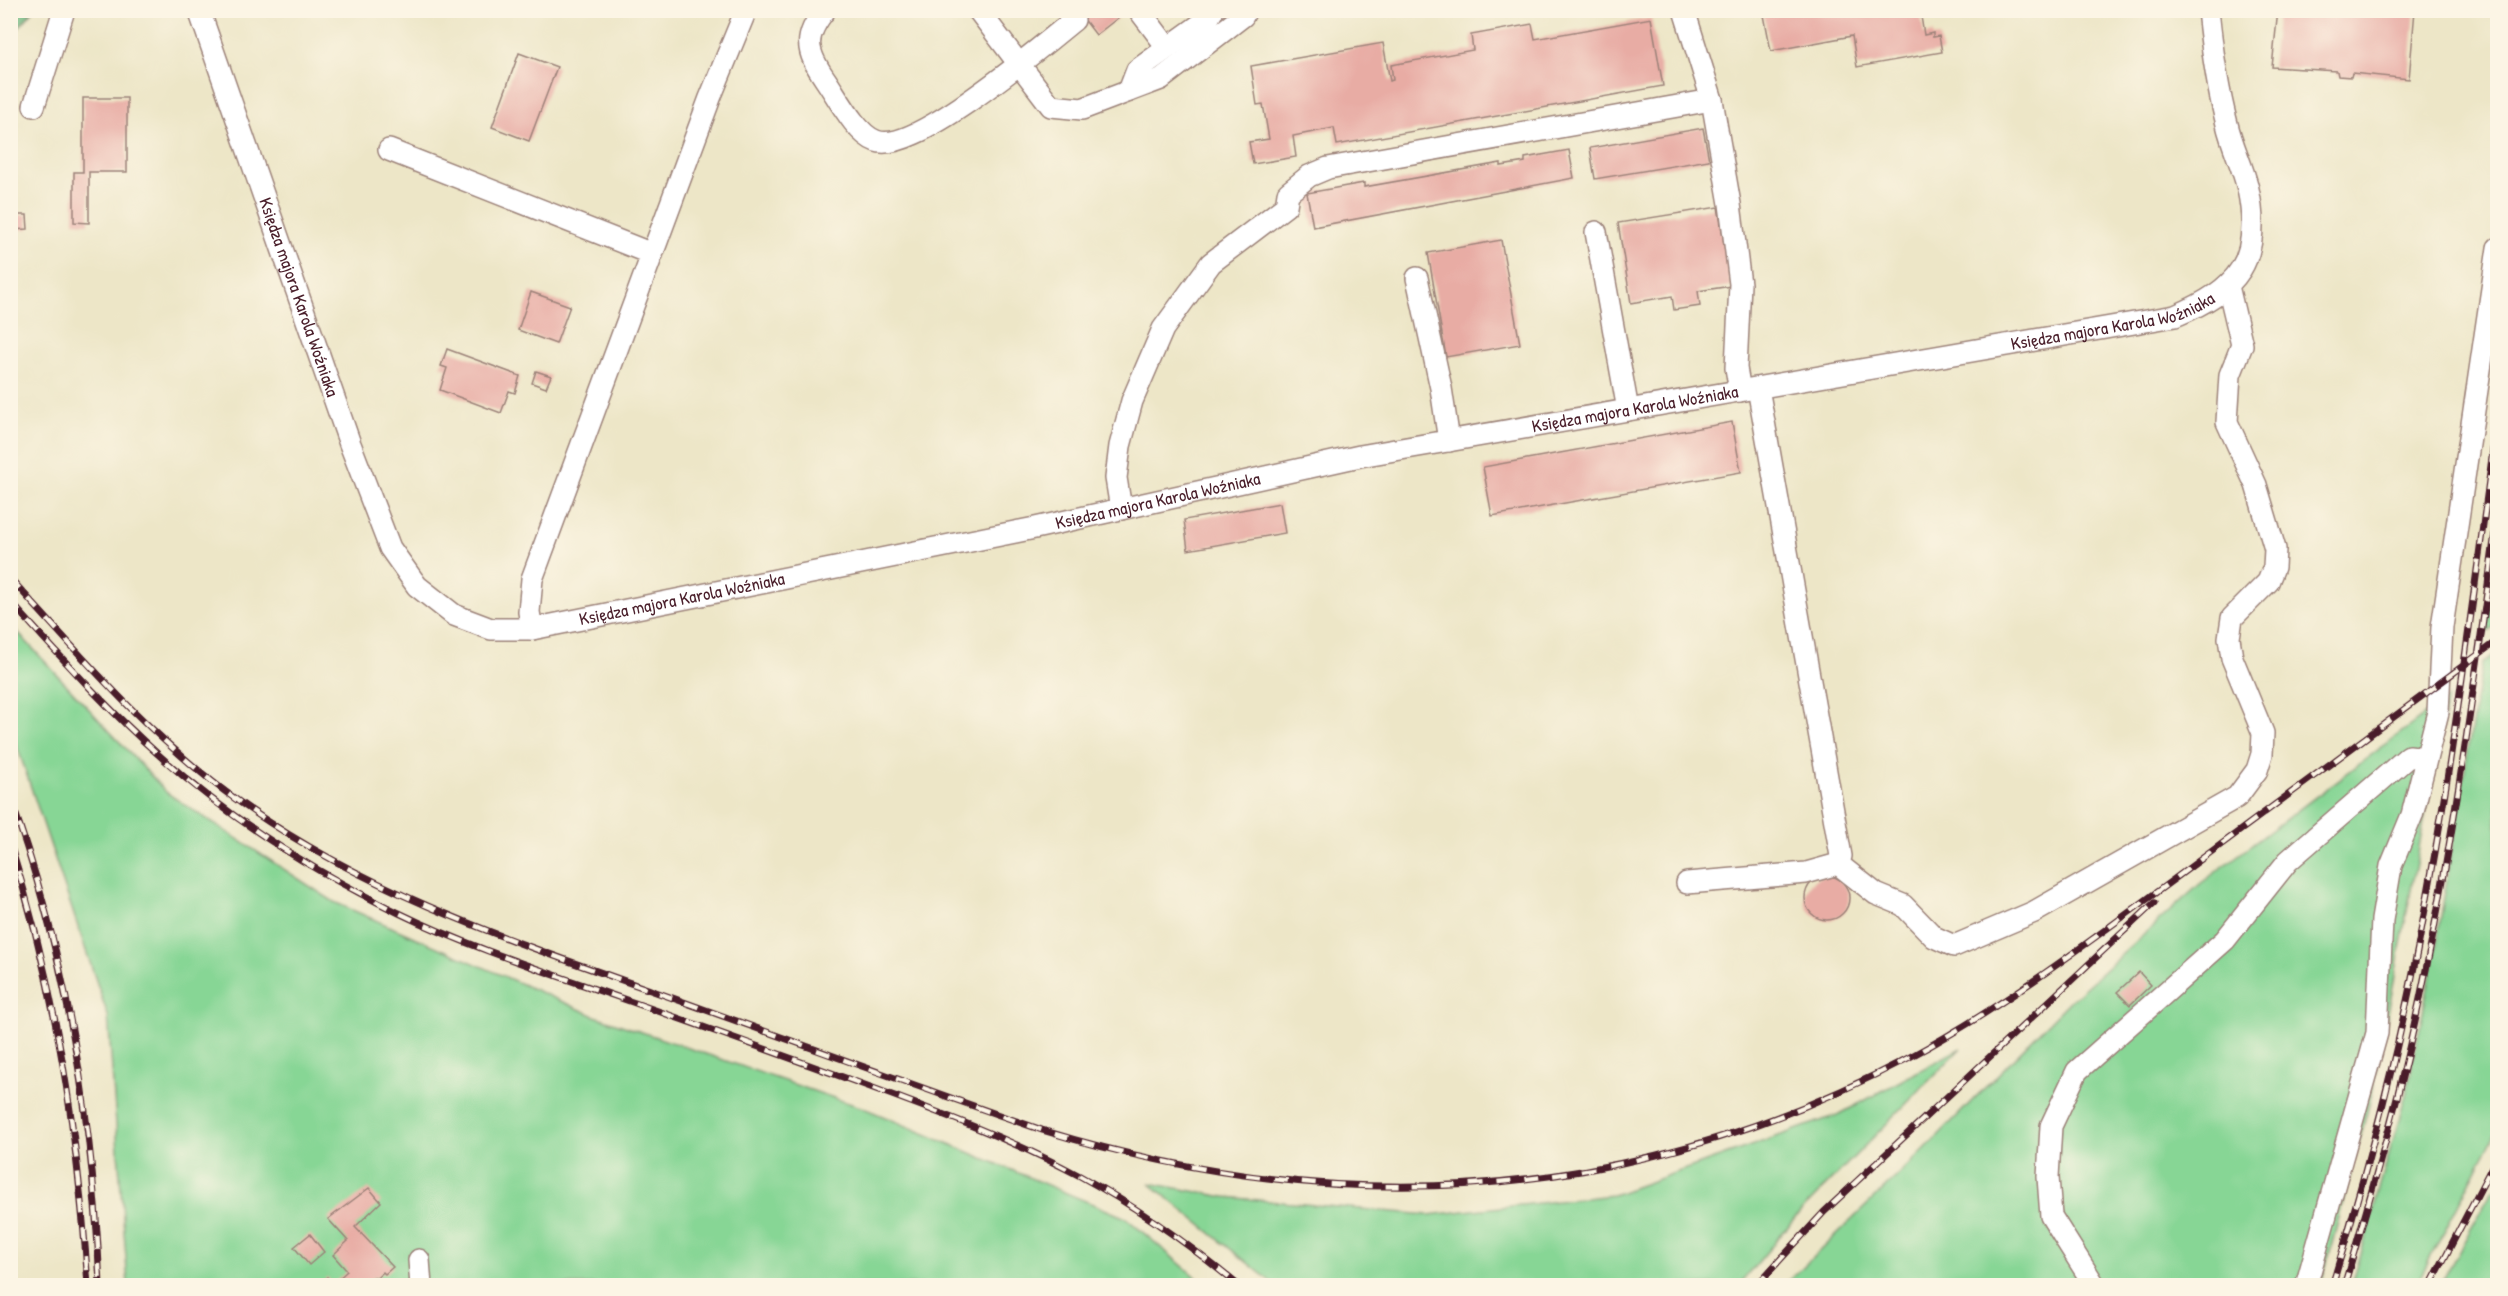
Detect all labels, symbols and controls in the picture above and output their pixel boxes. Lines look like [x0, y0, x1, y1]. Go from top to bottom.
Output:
street label: Księdza majora Karola Woźniaka [253, 194, 346, 400]
street label: Księdza majora Karola Woźniaka [2009, 286, 2219, 356]
street label: Księdza majora Karola Woźniaka [1530, 378, 1740, 438]
street label: Księdza majora Karola Woźniaka [1053, 465, 1262, 535]
street label: Księdza majora Karola Woźniaka [577, 566, 787, 631]

